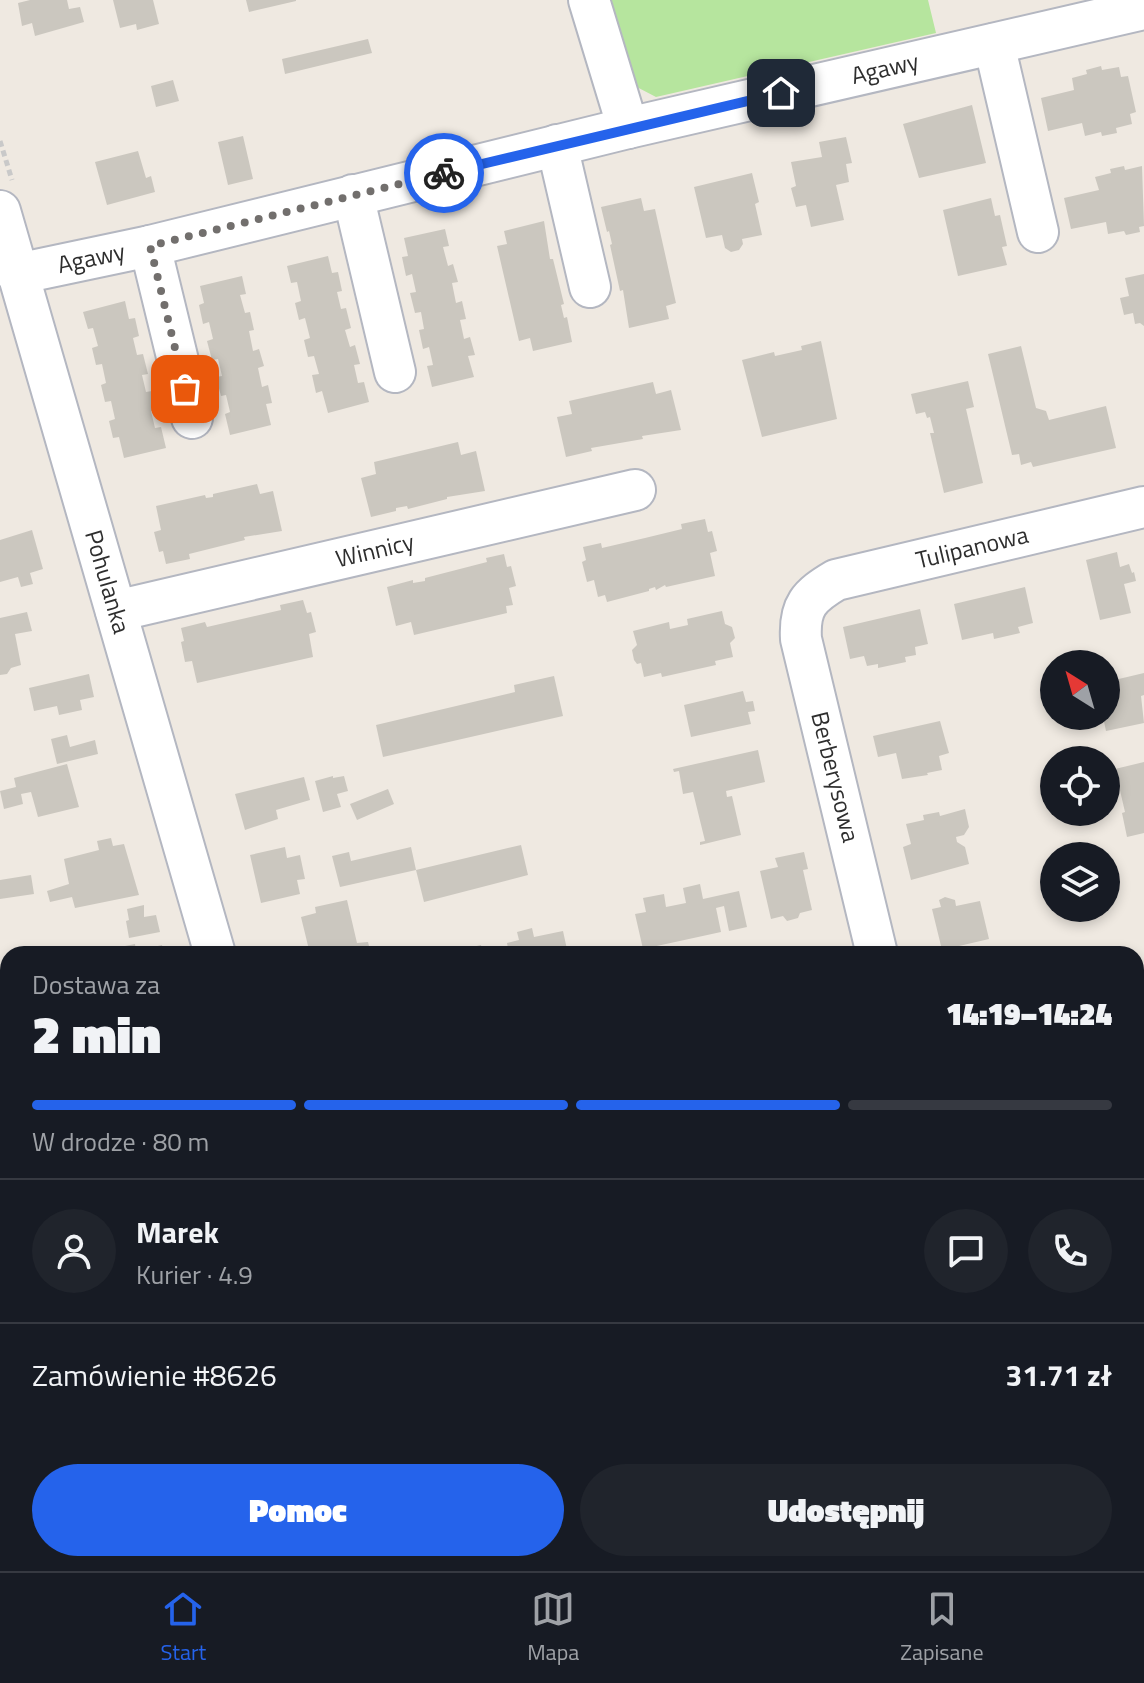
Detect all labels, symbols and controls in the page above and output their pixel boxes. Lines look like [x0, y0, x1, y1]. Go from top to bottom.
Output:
street label: Agawy [847, 42, 923, 93]
pin [747, 59, 815, 127]
icon: home [759, 71, 803, 115]
courier [404, 133, 484, 213]
icon: bike [422, 151, 466, 195]
street label: Agawy [54, 233, 129, 282]
pin [151, 355, 219, 423]
icon: bag [163, 367, 207, 411]
street label: Tulipanowa [912, 516, 1032, 577]
street label: Winnicy [332, 523, 418, 576]
street label: Pohulanka [76, 525, 140, 638]
north arrow [1040, 650, 1120, 730]
map controls [1040, 650, 1120, 922]
street label: Berberysowa [802, 708, 870, 846]
button: locate [1040, 746, 1120, 826]
button: layers [1040, 842, 1120, 922]
text: Dostawa za [32, 965, 160, 1004]
text: 14:19–14:24 [946, 991, 1112, 1037]
text: 2 min [32, 994, 161, 1073]
text: W drodze · 80 m [32, 1122, 209, 1161]
button: person [32, 1209, 116, 1293]
text: Marek [136, 1209, 219, 1255]
button: chat [924, 1209, 1008, 1293]
button: phone [1028, 1209, 1112, 1293]
text: Kurier · 4.9 [136, 1255, 253, 1294]
text: Zamówienie #8626 [32, 1352, 277, 1398]
text: 31.71 zł [1005, 1352, 1112, 1398]
button: Pomoc [32, 1464, 564, 1556]
button: Udostępnij [580, 1464, 1112, 1556]
tab: Start [160, 1587, 206, 1669]
tab: Mapa [527, 1587, 579, 1669]
tab: Zapisane [900, 1587, 984, 1669]

